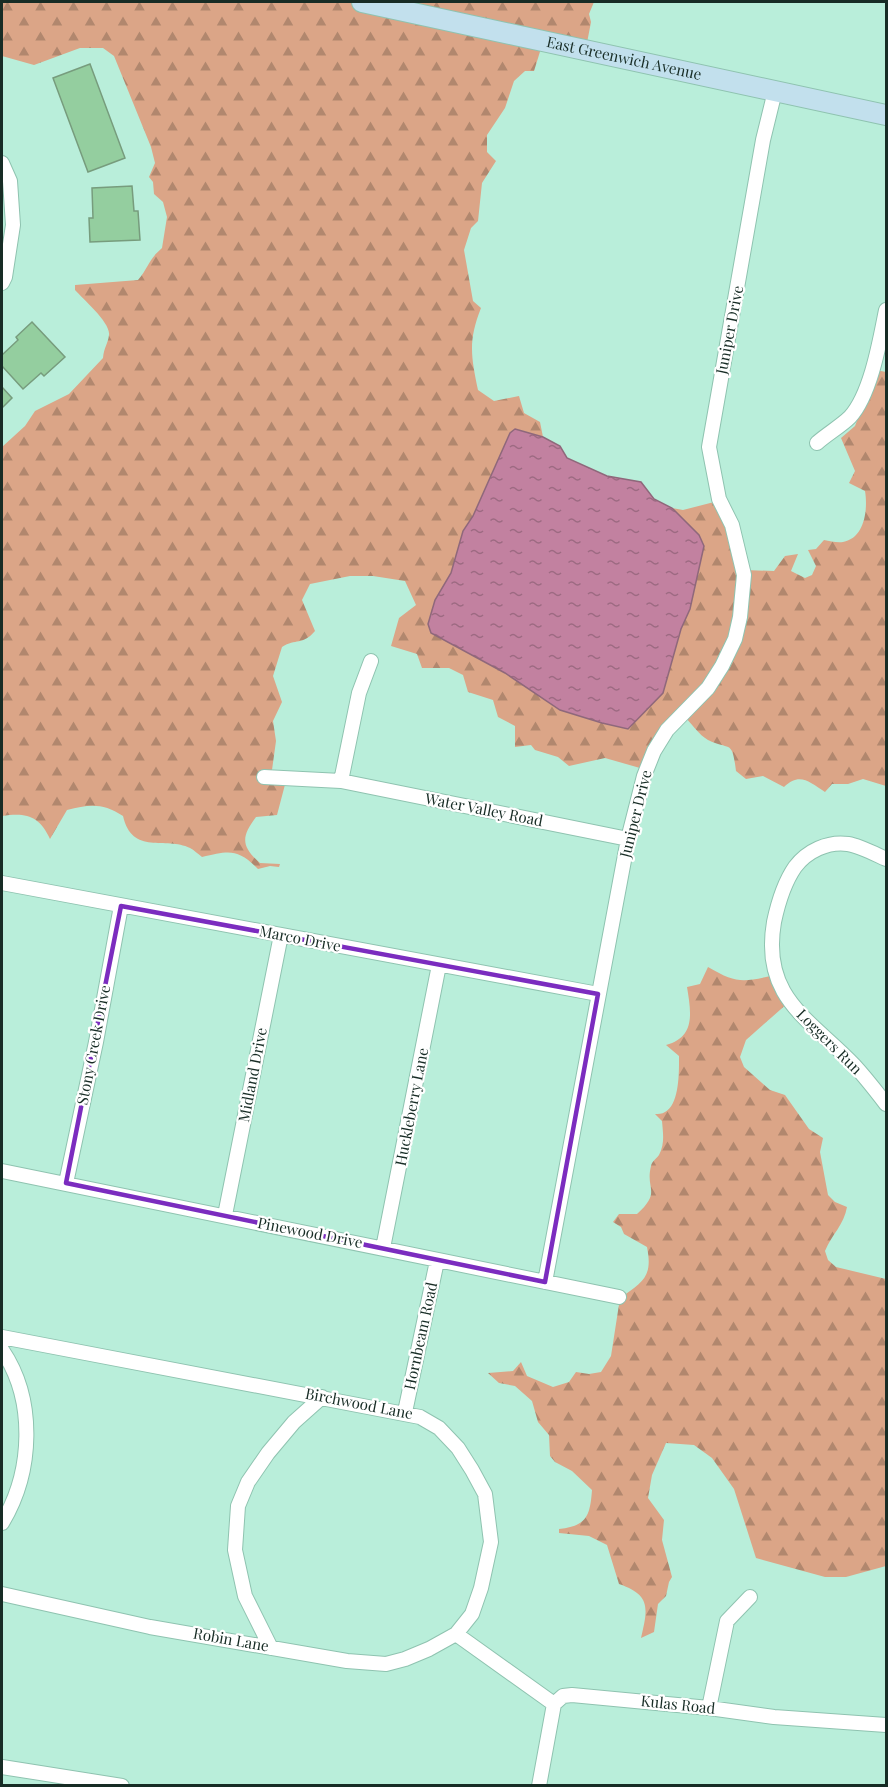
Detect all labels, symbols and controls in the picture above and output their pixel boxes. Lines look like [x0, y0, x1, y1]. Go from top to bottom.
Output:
street label: East Greenwich Avenue [545, 31, 704, 84]
street label: Juniper Drive [710, 284, 747, 377]
street label: Juniper Drive [614, 768, 656, 861]
street label: Water Valley Road [423, 788, 545, 830]
street label: Marco Drive [258, 920, 343, 956]
street label: Stony Creek Drive [72, 983, 114, 1106]
street label: Loggers Run [793, 1004, 867, 1078]
street label: Midland Drive [233, 1026, 271, 1124]
street label: Huckleberry Lane [390, 1046, 432, 1168]
street label: Pinewood Drive [256, 1212, 364, 1252]
street label: Hornbeam Road [399, 1280, 441, 1391]
street label: Birchwood Lane [304, 1383, 415, 1423]
street label: Robin Lane [192, 1623, 270, 1655]
street label: Kulas Road [640, 1690, 717, 1718]

